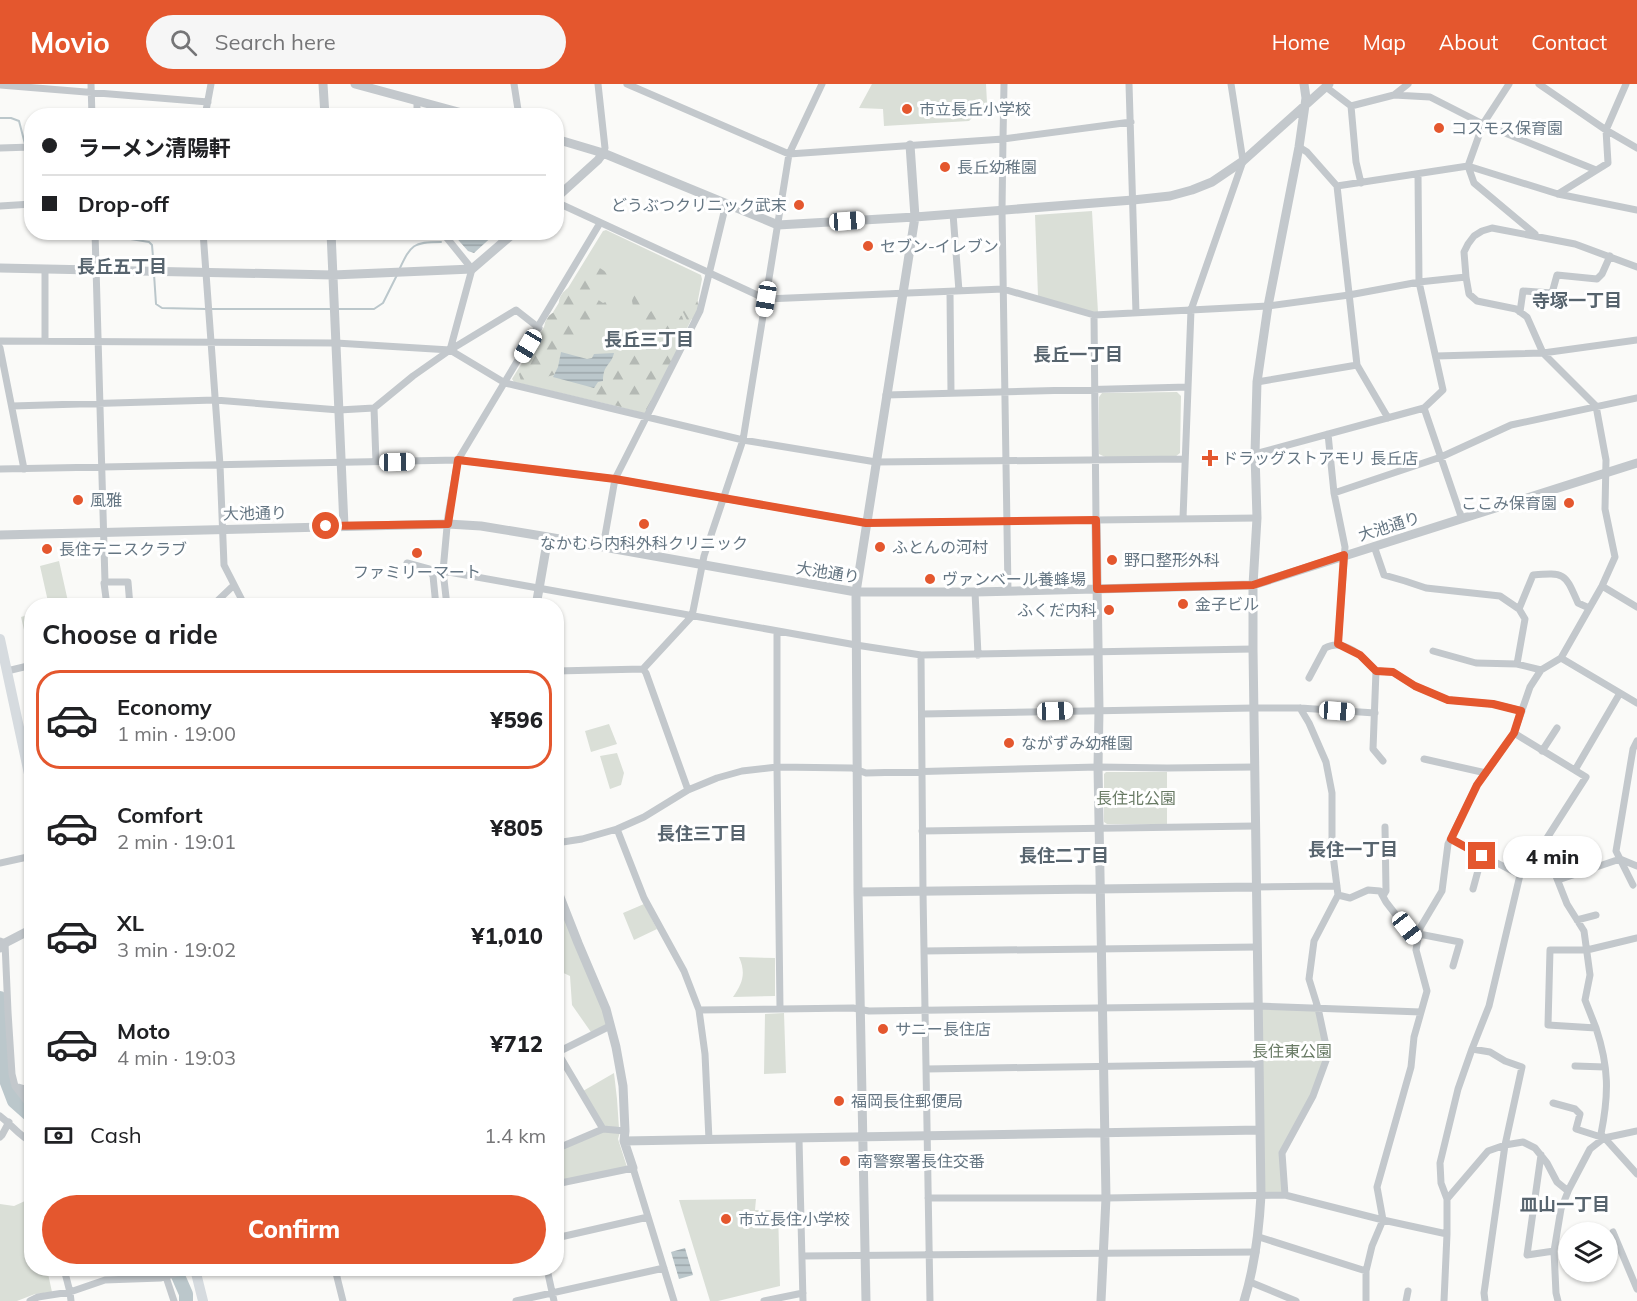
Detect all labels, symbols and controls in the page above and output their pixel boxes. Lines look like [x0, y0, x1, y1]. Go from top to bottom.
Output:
search box [146, 15, 566, 69]
text: Movio [30, 25, 110, 60]
icon: search [167, 26, 200, 59]
text: Search here [215, 28, 336, 56]
text: Home [1272, 29, 1330, 55]
text: Map [1363, 29, 1406, 55]
text: About [1439, 29, 1498, 55]
text: Contact [1531, 29, 1607, 55]
place label: 市立長丘小学校 [919, 99, 1031, 119]
marker: 市立長丘小学校 [900, 102, 914, 116]
place label: コスモス保育園 [1451, 118, 1563, 138]
marker: コスモス保育園 [1432, 121, 1446, 135]
text: ラーメン清陽軒 [78, 134, 231, 162]
place label: 長丘幼稚園 [957, 157, 1037, 177]
marker: 長丘幼稚園 [938, 160, 952, 174]
text: Drop-off [78, 190, 169, 218]
place label: どうぶつクリニック武末 [611, 195, 787, 215]
marker: どうぶつクリニック武末 [792, 198, 806, 212]
car [828, 211, 866, 231]
place label: セブン-イレブン [880, 236, 999, 256]
marker: セブン-イレブン [861, 239, 875, 253]
district label: 長丘五丁目 [77, 255, 167, 278]
car [754, 280, 778, 318]
district label: 寺塚一丁目 [1532, 289, 1622, 312]
car [511, 326, 545, 366]
district label: 長丘三丁目 [604, 328, 694, 351]
district label: 長丘一丁目 [1033, 343, 1123, 366]
place label: ドラッグストアモリ 長丘店 [1222, 448, 1418, 468]
marker: ドラッグストアモリ 長丘店 [1203, 451, 1217, 465]
car [379, 453, 415, 471]
place label: 風雅 [90, 490, 122, 510]
marker: 風雅 [71, 493, 85, 507]
place label: ここみ保育園 [1461, 493, 1557, 513]
marker: ここみ保育園 [1562, 496, 1576, 510]
street label: 大池通り [223, 502, 287, 524]
street label: 大池通り [1355, 507, 1423, 545]
route start [312, 512, 339, 539]
marker: なかむら内科外科クリニック [637, 517, 651, 531]
place label: なかむら内科外科クリニック [540, 533, 748, 553]
place label: ふとんの河村 [892, 537, 988, 557]
place label: 長住テニスクラブ [59, 539, 187, 559]
marker: ふとんの河村 [873, 540, 887, 554]
marker: 長住テニスクラブ [40, 542, 54, 556]
marker: ファミリーマート [410, 546, 424, 560]
place label: 野口整形外科 [1124, 550, 1220, 570]
marker: 野口整形外科 [1105, 553, 1119, 567]
street label: 大池通り [795, 557, 861, 587]
place label: ファミリーマート [353, 562, 481, 582]
place label: ヴァンベール養蜂場 [942, 569, 1086, 589]
marker: ヴァンベール養蜂場 [923, 572, 937, 586]
place label: 金子ビル [1195, 594, 1259, 614]
marker: 金子ビル [1176, 597, 1190, 611]
place label: ふくだ内科 [1017, 600, 1097, 620]
marker: ふくだ内科 [1102, 603, 1116, 617]
text: Choose a ride [42, 617, 218, 651]
icon: car [45, 693, 99, 747]
text: Economy [117, 693, 212, 721]
car [1037, 701, 1073, 721]
car [1318, 701, 1356, 721]
text: ¥596 [490, 706, 543, 734]
text: 1 min · 19:00 [117, 721, 236, 746]
place label: ながずみ幼稚園 [1021, 733, 1133, 753]
marker: ながずみ幼稚園 [1002, 736, 1016, 750]
park label: 長住北公園 [1096, 788, 1176, 808]
icon: car [45, 801, 99, 855]
text: Comfort [117, 801, 203, 829]
text: ¥805 [490, 814, 543, 842]
district label: 長住三丁目 [657, 822, 747, 845]
text: 2 min · 19:01 [117, 829, 236, 854]
callout: 4 min [1503, 835, 1602, 877]
district label: 長住一丁目 [1308, 838, 1398, 861]
route end [1468, 842, 1495, 869]
district label: 長住二丁目 [1019, 844, 1109, 867]
text: 4 min [1526, 844, 1579, 869]
car [1389, 908, 1425, 948]
icon: car [45, 909, 99, 963]
text: XL [117, 909, 144, 937]
text: ¥1,010 [471, 922, 543, 950]
text: 3 min · 19:02 [117, 937, 236, 962]
icon: car [45, 1017, 99, 1071]
text: Moto [117, 1017, 170, 1045]
place label: サニー長住店 [895, 1019, 991, 1039]
marker: サニー長住店 [876, 1022, 890, 1036]
text: ¥712 [490, 1030, 543, 1058]
park label: 長住東公園 [1252, 1041, 1332, 1061]
text: 4 min · 19:03 [117, 1045, 236, 1070]
place label: 福岡長住郵便局 [851, 1091, 963, 1111]
marker: 福岡長住郵便局 [832, 1094, 846, 1108]
icon: cash [42, 1119, 75, 1152]
text: Cash [90, 1121, 142, 1149]
text: 1.4 km [484, 1123, 546, 1148]
place label: 南警察署長住交番 [857, 1151, 985, 1171]
marker: 南警察署長住交番 [838, 1154, 852, 1168]
district label: 皿山一丁目 [1520, 1193, 1610, 1216]
button: Confirm [42, 1195, 546, 1264]
place label: 市立長住小学校 [738, 1209, 850, 1229]
marker: 市立長住小学校 [719, 1212, 733, 1226]
map controls [1558, 1222, 1618, 1282]
button: layers [1558, 1222, 1618, 1282]

